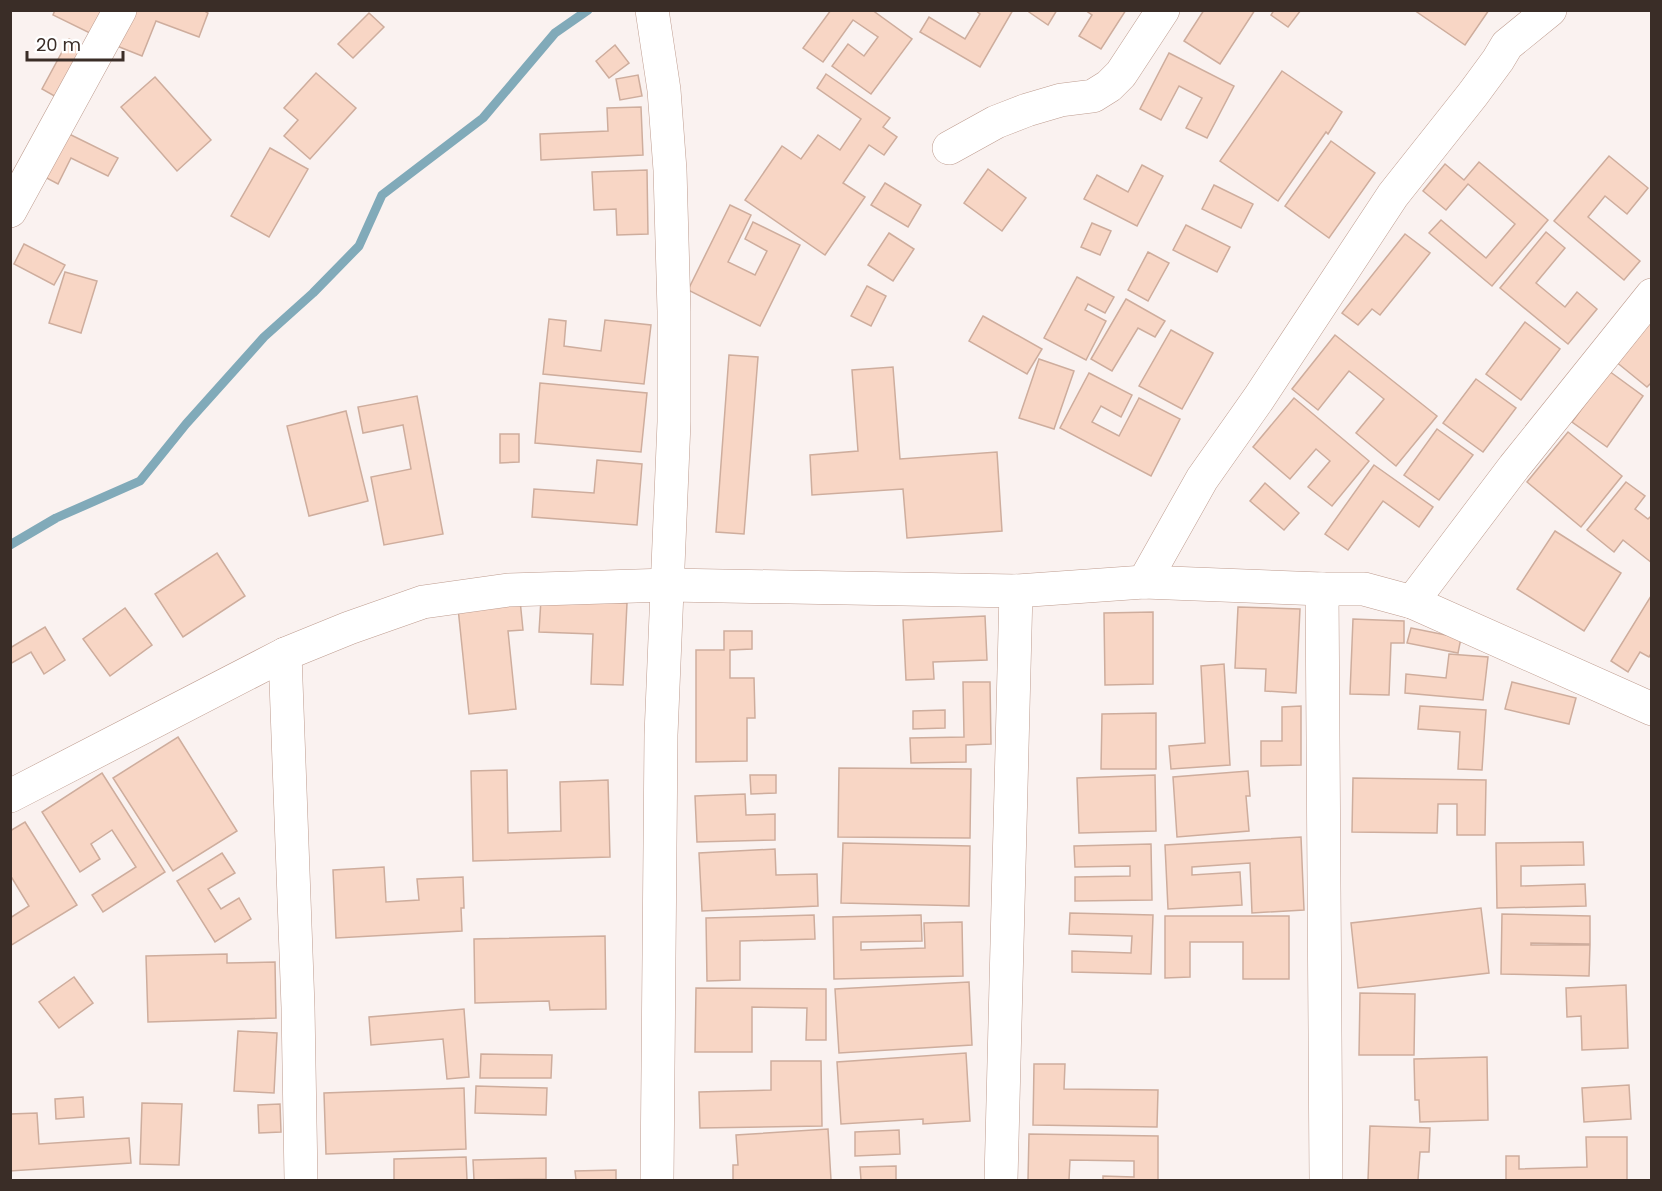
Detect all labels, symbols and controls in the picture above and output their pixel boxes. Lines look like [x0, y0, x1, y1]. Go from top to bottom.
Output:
scale bar [27, 24, 123, 62]
text: 20 m [36, 32, 81, 57]

